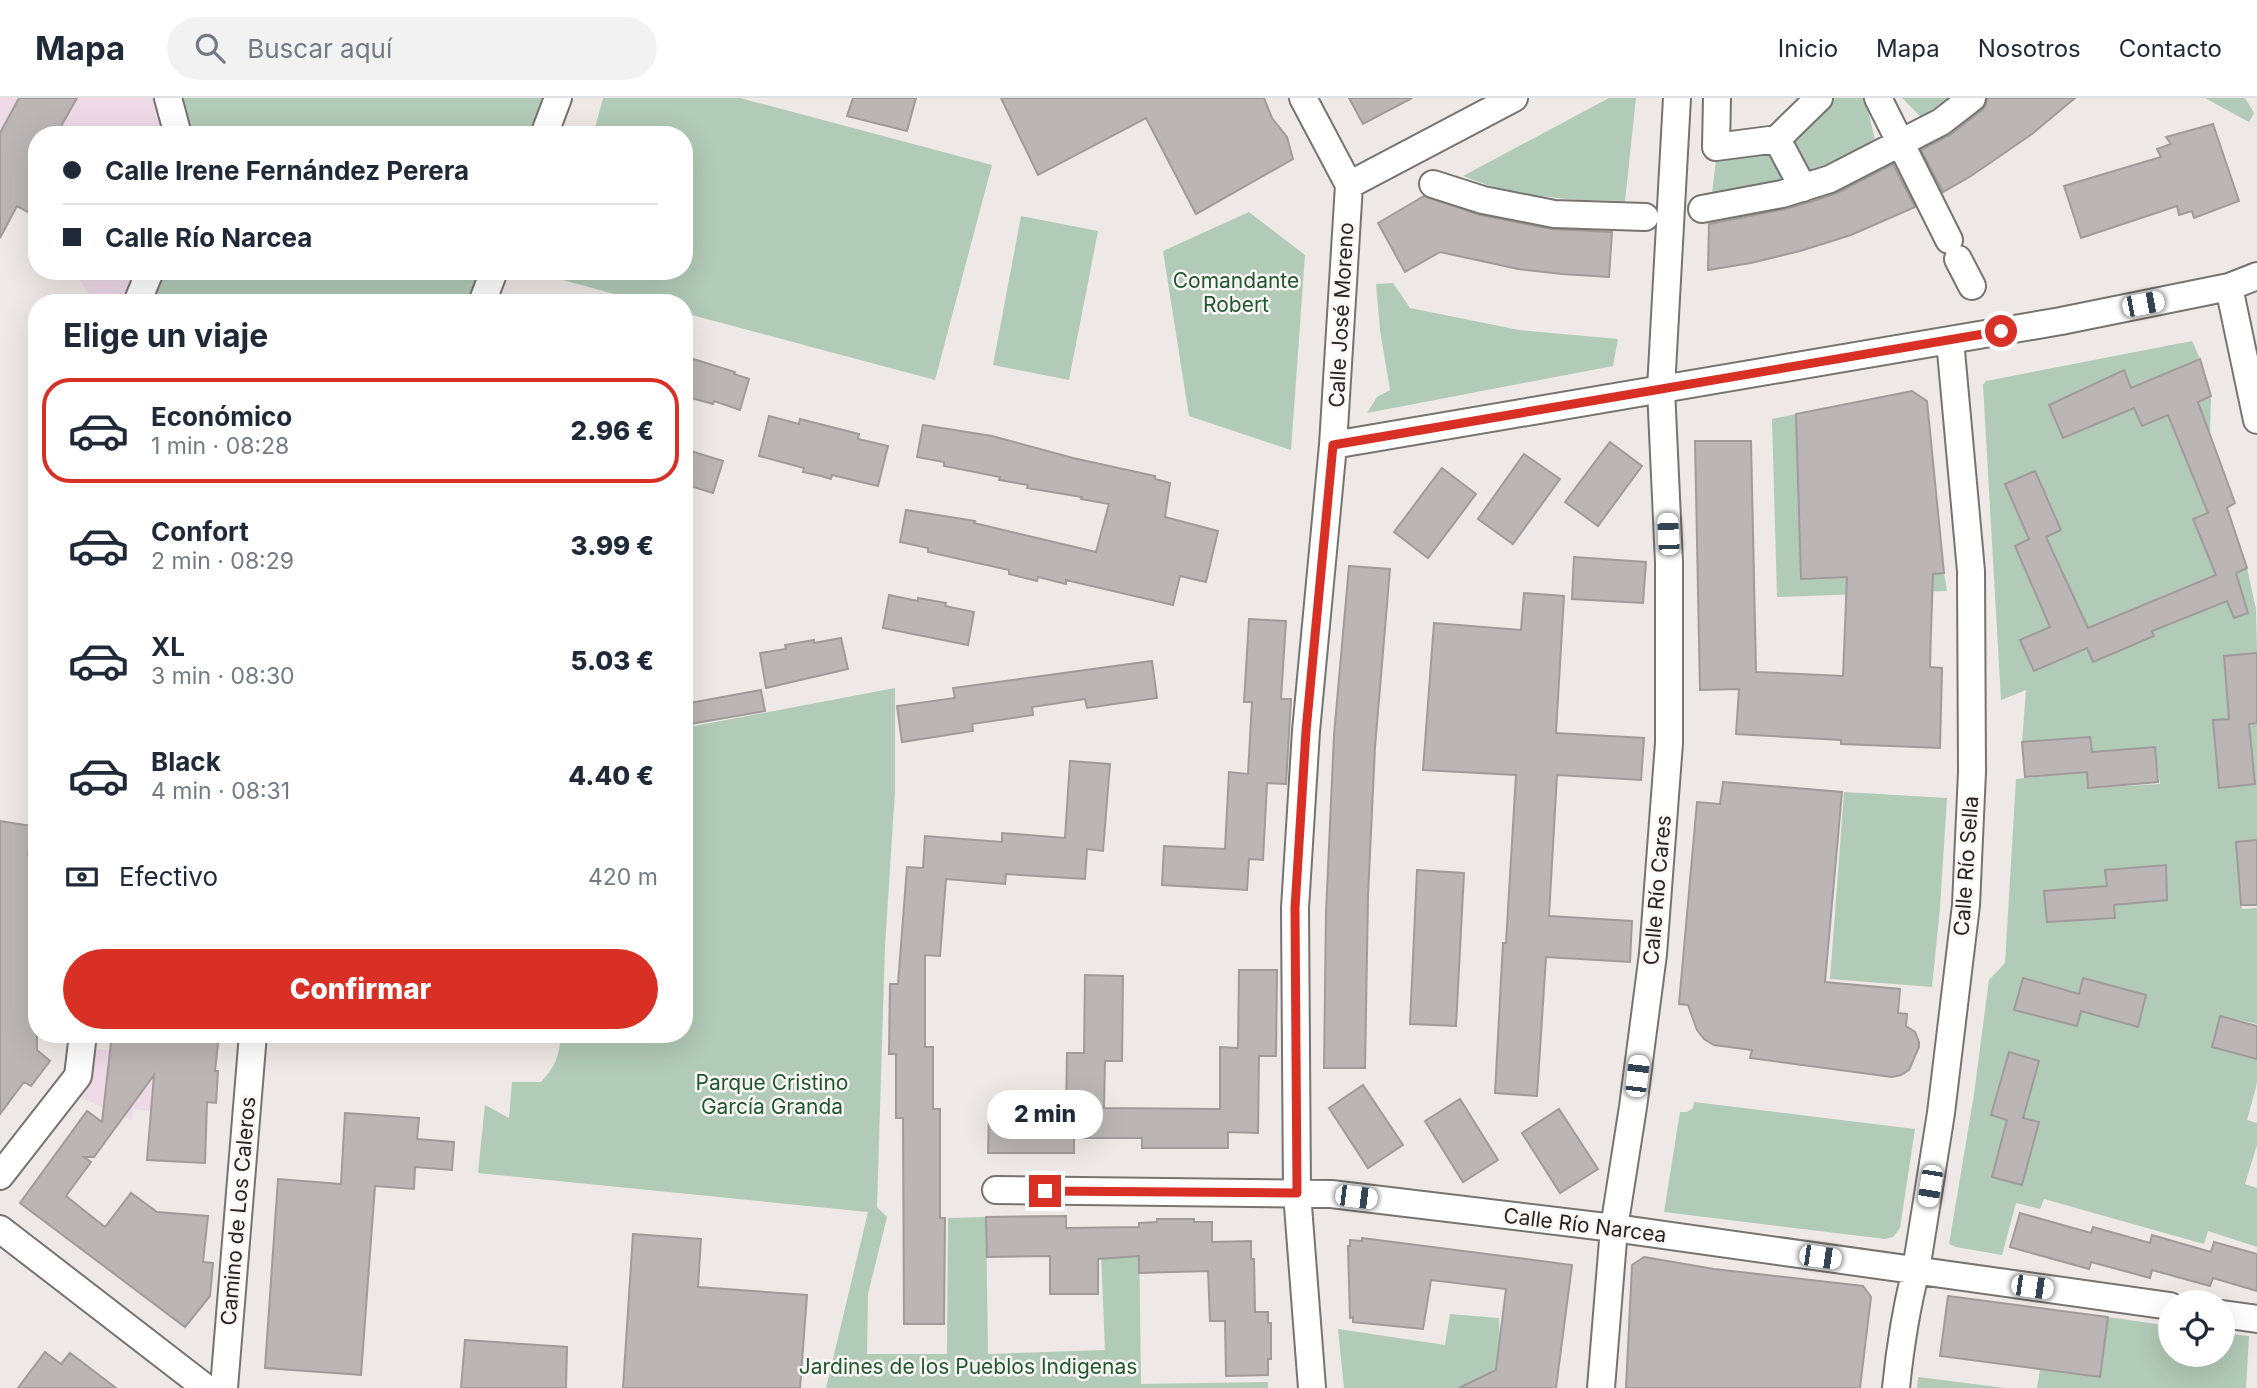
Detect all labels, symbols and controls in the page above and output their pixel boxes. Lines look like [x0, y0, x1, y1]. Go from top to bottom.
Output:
search box [167, 17, 657, 80]
text: Mapa [35, 28, 125, 68]
icon: search [191, 29, 229, 67]
text: Buscar aquí [247, 33, 392, 64]
text: Inicio [1778, 34, 1838, 63]
text: Mapa [1876, 34, 1940, 63]
text: Nosotros [1978, 34, 2081, 63]
text: Contacto [2119, 34, 2222, 63]
text: Calle Irene Fernández Perera [105, 155, 469, 186]
text: Calle Río Narcea [105, 222, 312, 253]
street label: Calle José Moreno [1324, 222, 1358, 408]
park label: Comandante Robert [1173, 268, 1299, 317]
car [2121, 290, 2166, 318]
route start [1985, 315, 2017, 347]
text: Elige un viaje [63, 316, 268, 355]
icon: car [67, 399, 130, 462]
text: Económico [151, 401, 292, 432]
text: 2.96 € [571, 415, 654, 446]
text: 1 min · 08:28 [151, 432, 289, 460]
car [1657, 512, 1680, 556]
icon: car [67, 514, 130, 577]
text: Confort [151, 516, 249, 547]
text: 3.99 € [571, 530, 654, 561]
text: 2 min · 08:29 [151, 547, 294, 575]
icon: car [67, 629, 130, 692]
text: XL [151, 631, 185, 662]
text: 5.03 € [571, 645, 654, 676]
text: 3 min · 08:30 [151, 662, 295, 690]
icon: car [67, 744, 130, 807]
text: Black [151, 746, 221, 777]
text: 4.40 € [568, 760, 654, 791]
text: 4 min · 08:31 [151, 777, 290, 805]
street label: Calle Río Sella [1949, 795, 1983, 937]
street label: Calle Río Cares [1638, 814, 1676, 966]
icon: cash [63, 858, 101, 896]
text: Efectivo [119, 861, 218, 892]
text: 420 m [588, 863, 658, 891]
button: Confirmar [63, 949, 658, 1029]
car [1625, 1054, 1650, 1098]
park label: Parque Cristino García Granda [696, 1070, 848, 1119]
callout: 2 min [987, 1090, 1103, 1138]
street label: Camino de Los Caleros [216, 1096, 260, 1326]
text: 2 min [1014, 1100, 1076, 1128]
car [1917, 1164, 1944, 1208]
route end [1029, 1175, 1061, 1207]
car [1334, 1184, 1379, 1210]
street label: Calle Río Narcea [1502, 1203, 1668, 1247]
car [1798, 1244, 1843, 1270]
car [2010, 1274, 2055, 1300]
map controls [2158, 1290, 2235, 1367]
button: locate [2158, 1290, 2235, 1367]
park label: Jardines de los Pueblos Indigenas [799, 1354, 1137, 1379]

